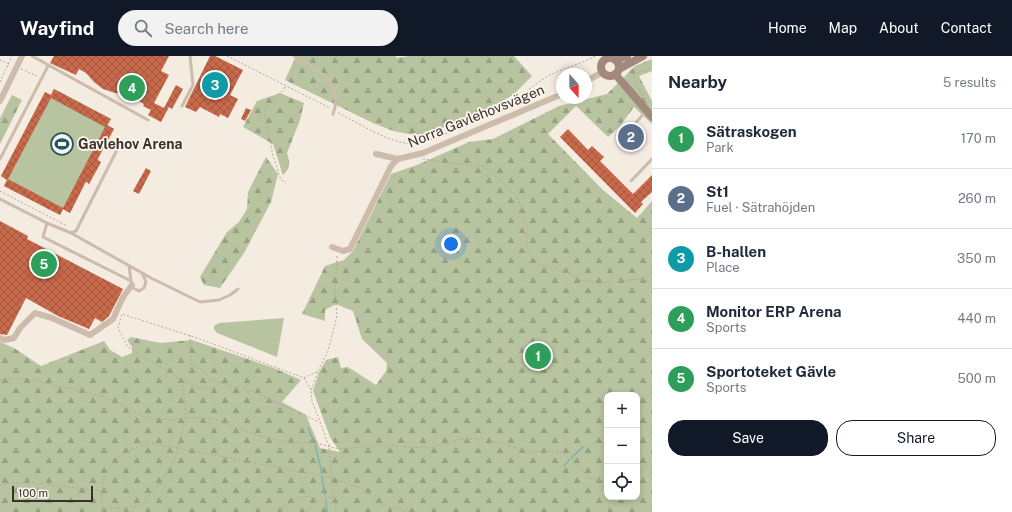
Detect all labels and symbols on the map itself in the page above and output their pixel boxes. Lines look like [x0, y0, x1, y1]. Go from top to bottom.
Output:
north arrow [556, 68, 592, 104]
pin: 3 [202, 70, 228, 100]
pin: 4 [119, 73, 145, 103]
street label: Norra Gavlehovsvägen [405, 81, 547, 151]
pin: 2 [618, 122, 644, 152]
sports icon: Gavlehov Arena [49, 131, 75, 157]
place label: Gavlehov Arena [78, 136, 183, 152]
your location [441, 234, 461, 254]
pin: 5 [31, 249, 57, 279]
pin: 1 [525, 341, 551, 371]
scale bar [12, 484, 93, 503]

